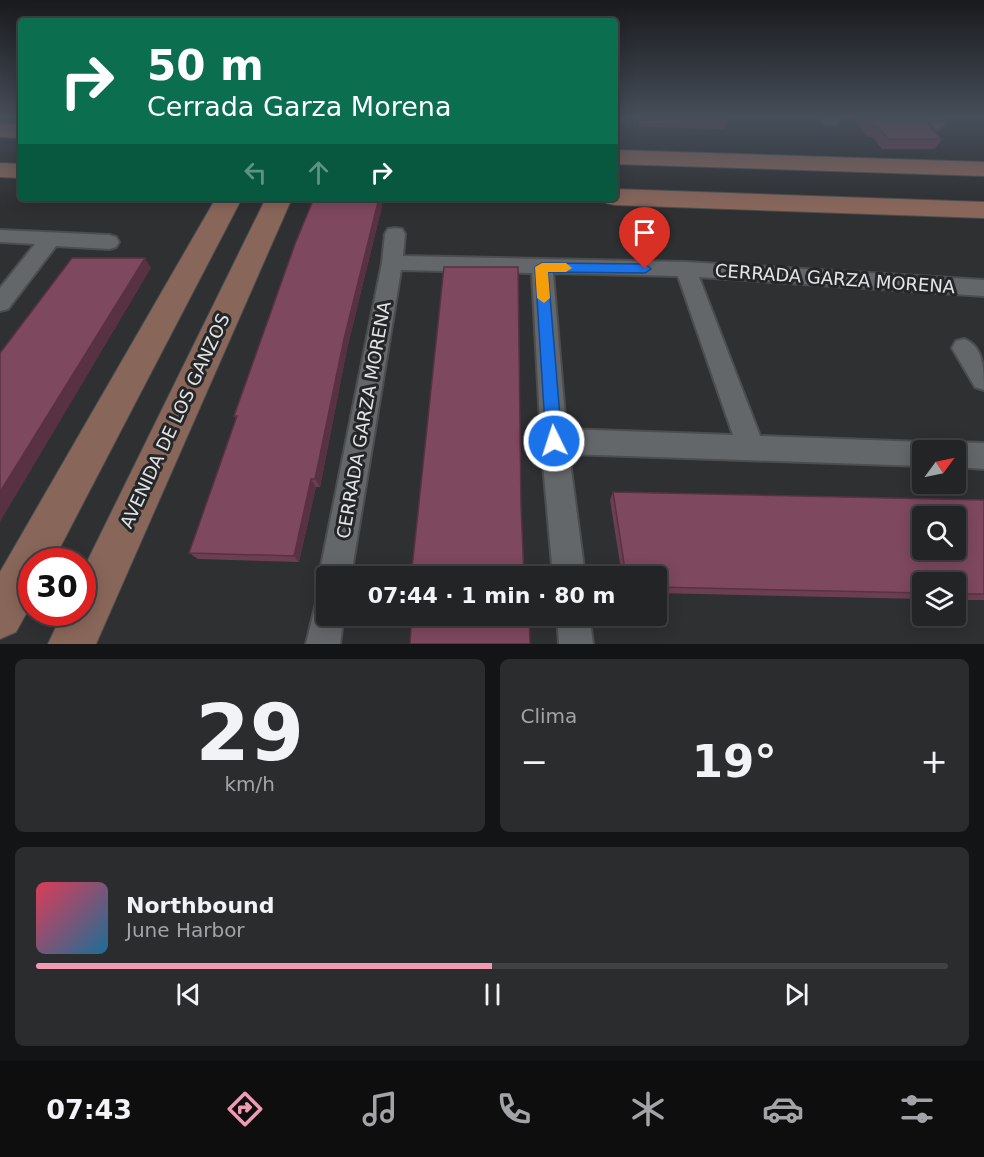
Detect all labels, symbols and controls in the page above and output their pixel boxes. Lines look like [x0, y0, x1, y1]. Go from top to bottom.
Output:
text: 50 m [147, 41, 264, 90]
icon: right [48, 42, 126, 120]
text: Cerrada Garza Morena [147, 91, 451, 122]
icon: left [239, 156, 272, 189]
icon: ahead [302, 156, 335, 189]
icon: right [365, 156, 398, 189]
pin [619, 207, 670, 269]
icon: arrive [628, 216, 661, 249]
street label: CERRADA GARZA MORENA [714, 260, 956, 297]
street label: CERRADA GARZA MORENA [332, 299, 395, 540]
street label: AVENIDA DE LOS GANZOS [115, 310, 234, 531]
position arrow [522, 409, 586, 473]
north arrow [912, 440, 966, 494]
map controls [912, 440, 966, 626]
button: search [912, 506, 966, 560]
speed limit sign: 30 [18, 548, 96, 626]
button: layers [912, 572, 966, 626]
text: 07:44 · 1 min · 80 m [368, 583, 615, 608]
text: 29 [195, 688, 304, 778]
text: Clima [521, 704, 577, 728]
text: 19° [692, 735, 777, 788]
text: − [521, 742, 548, 781]
text: + [920, 742, 948, 781]
text: km/h [225, 772, 275, 796]
text: Northbound [126, 893, 275, 918]
text: June Harbor [126, 918, 245, 942]
icon: previous [172, 978, 205, 1011]
icon: pause [476, 978, 509, 1011]
icon: next [780, 978, 813, 1011]
icon: directions [224, 1088, 266, 1130]
icon: music [359, 1088, 401, 1130]
icon: phone [493, 1088, 535, 1130]
icon: climate [627, 1088, 669, 1130]
icon: car [762, 1088, 804, 1130]
icon: filters [896, 1088, 938, 1130]
text: 07:43 [46, 1094, 132, 1125]

